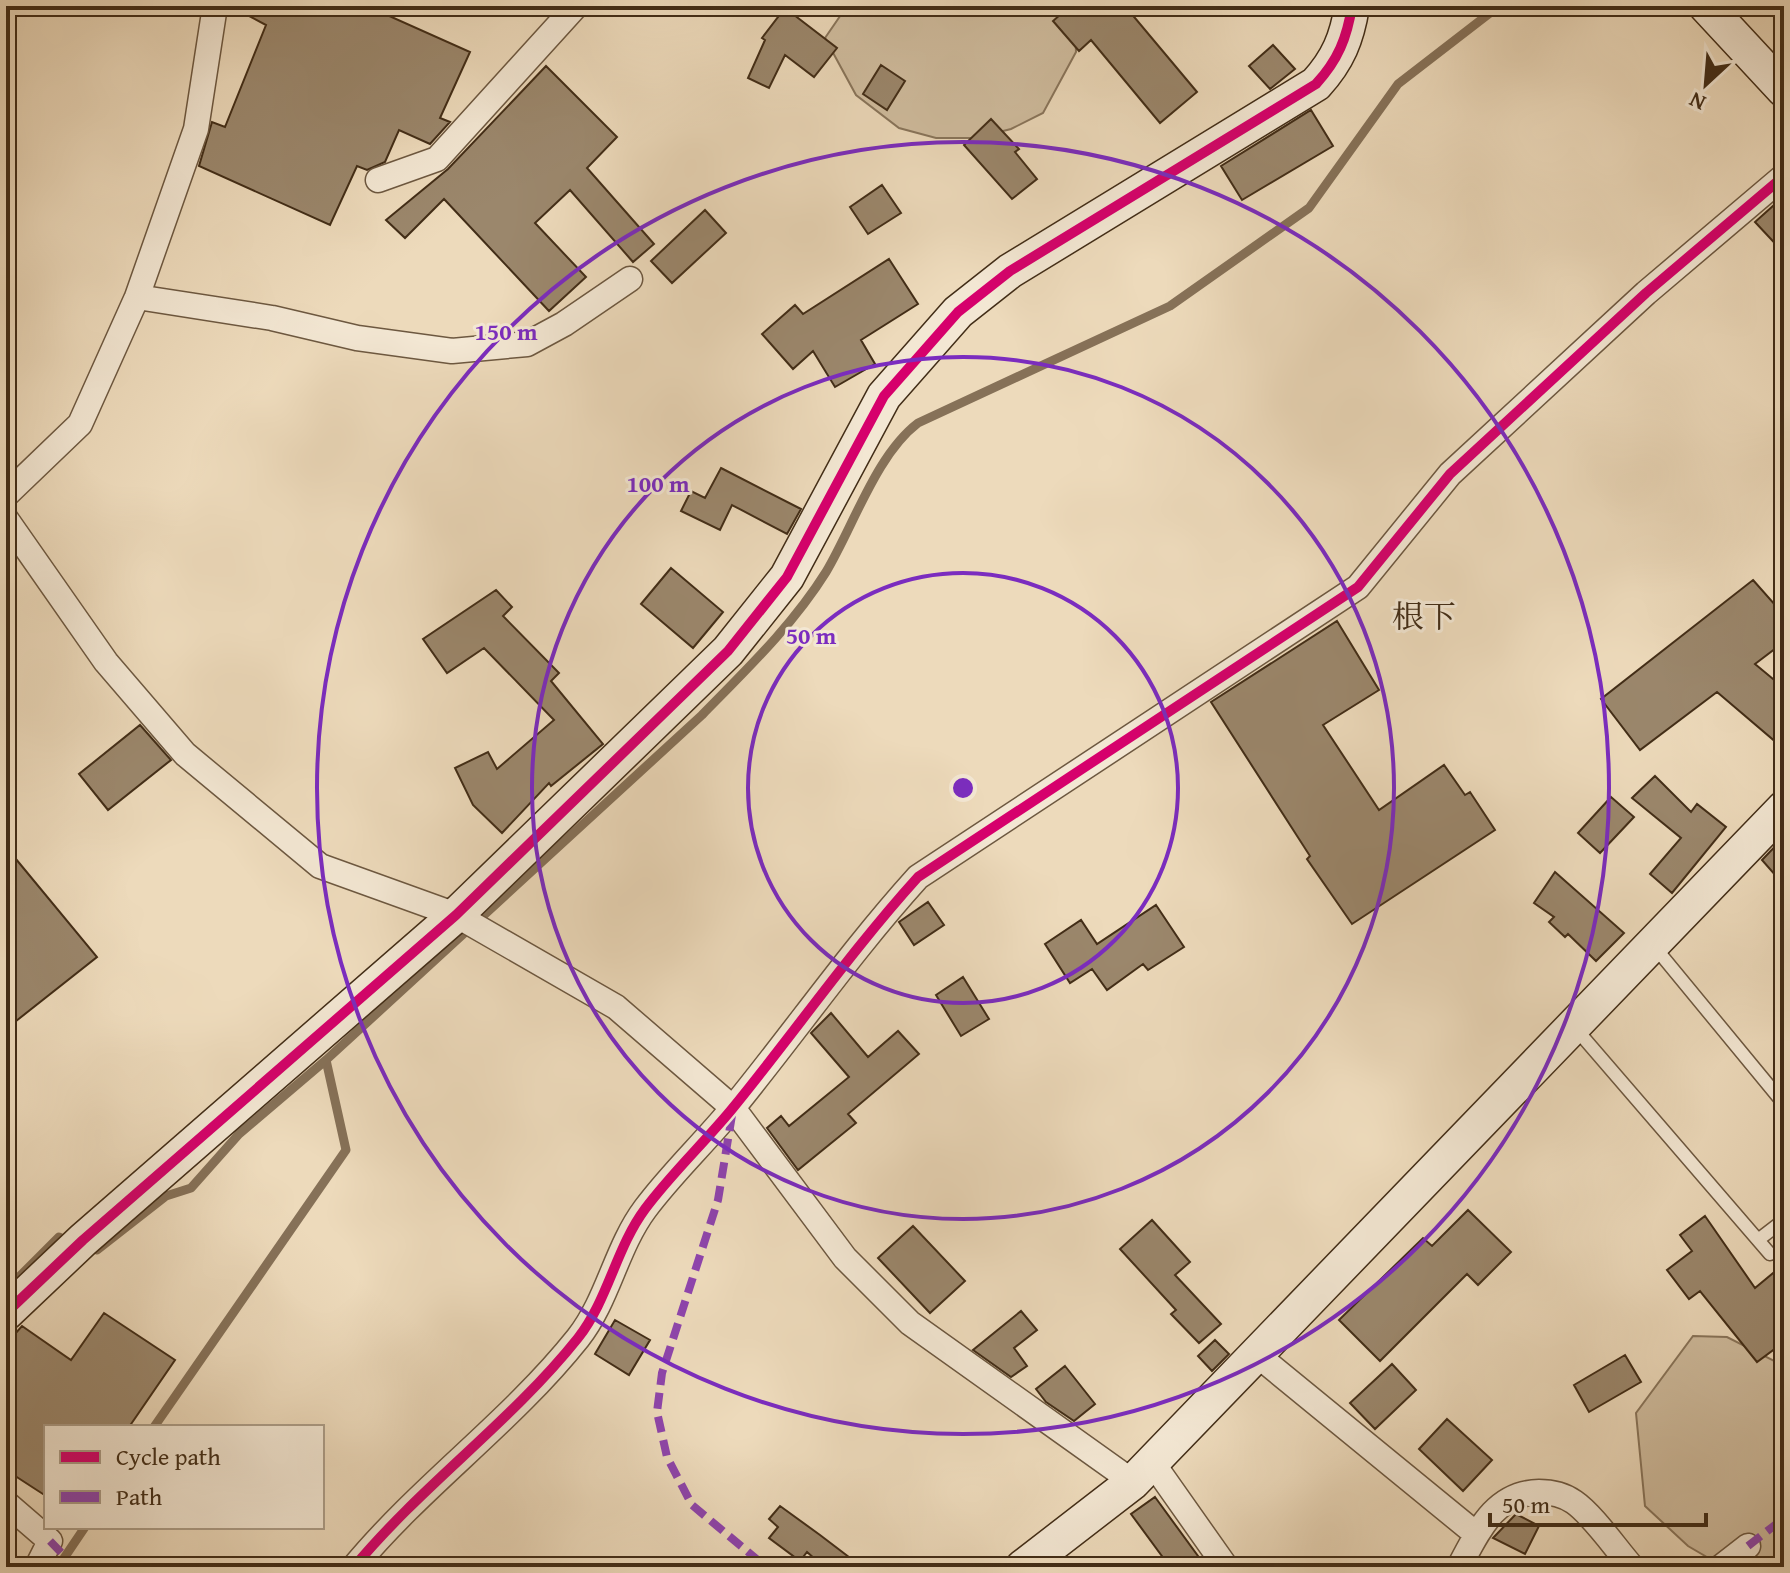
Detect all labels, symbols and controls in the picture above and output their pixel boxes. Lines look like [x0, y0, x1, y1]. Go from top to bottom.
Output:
north arrow [1666, 44, 1746, 124]
text: N [1683, 84, 1711, 120]
text: 150 m [474, 314, 538, 349]
text: 100 m [626, 466, 690, 501]
district label: 根下 [1392, 593, 1456, 640]
text: 50 m [786, 618, 837, 653]
centre of rings [949, 774, 977, 802]
legend [44, 1425, 324, 1529]
text: Cycle path [116, 1439, 221, 1474]
scale bar [1490, 1477, 1706, 1527]
text: Path [116, 1479, 163, 1514]
text: 50 m [1502, 1487, 1550, 1522]

